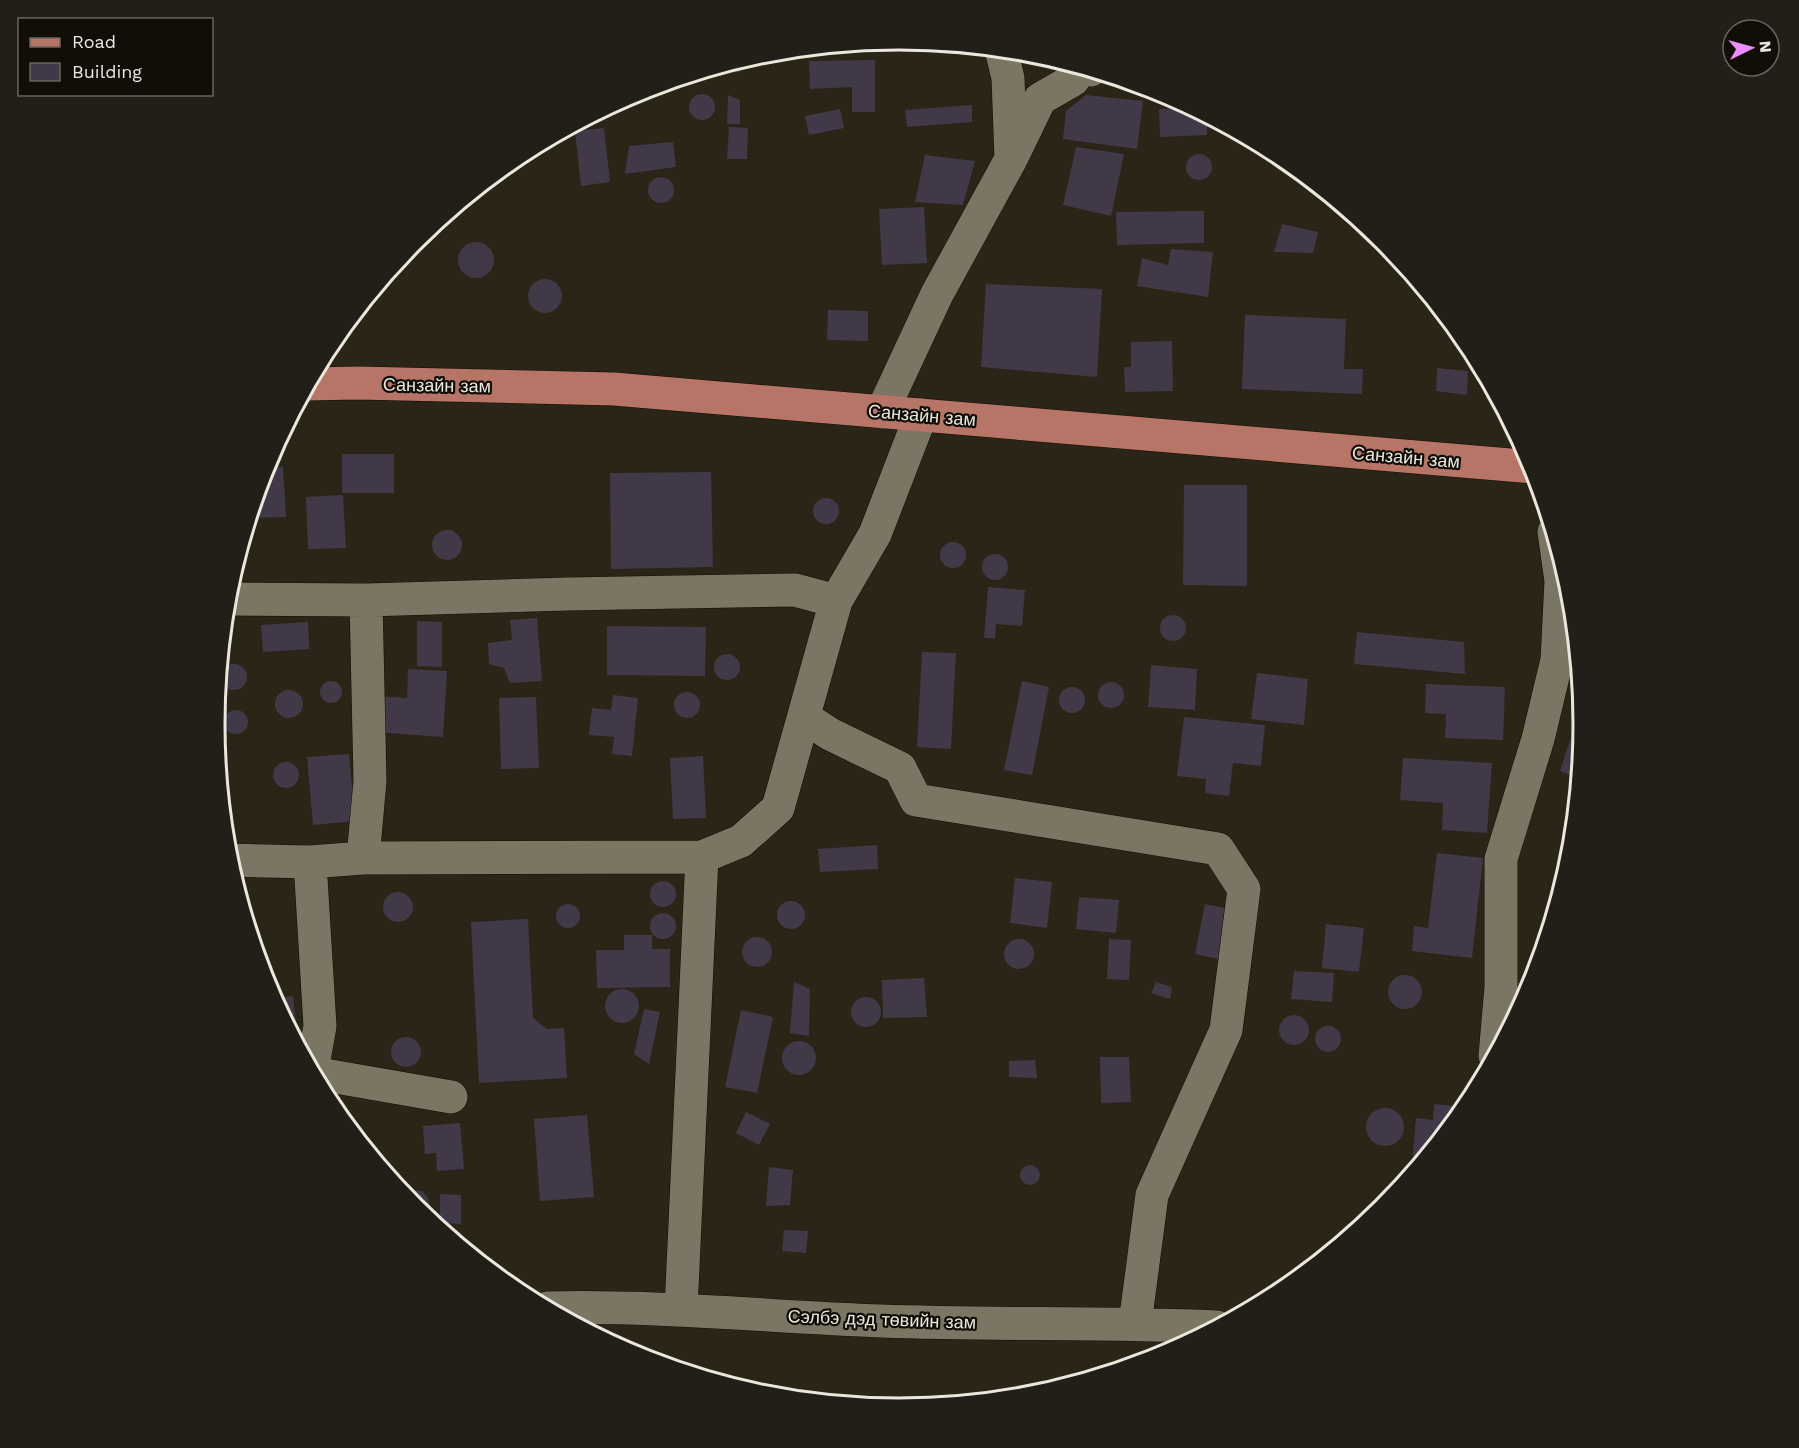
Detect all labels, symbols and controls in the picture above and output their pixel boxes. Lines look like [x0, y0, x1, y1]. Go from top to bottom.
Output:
legend [18, 18, 213, 96]
north arrow [1721, 18, 1781, 78]
text: Road [72, 31, 116, 52]
text: N [1755, 40, 1775, 53]
text: Building [72, 61, 142, 82]
street label: Санзайн зам [383, 374, 491, 396]
street label: Санзайн зам [867, 400, 977, 430]
street label: Санзайн зам [1351, 442, 1461, 472]
street label: Сэлбэ дэд төвийн зам [787, 1305, 977, 1333]

